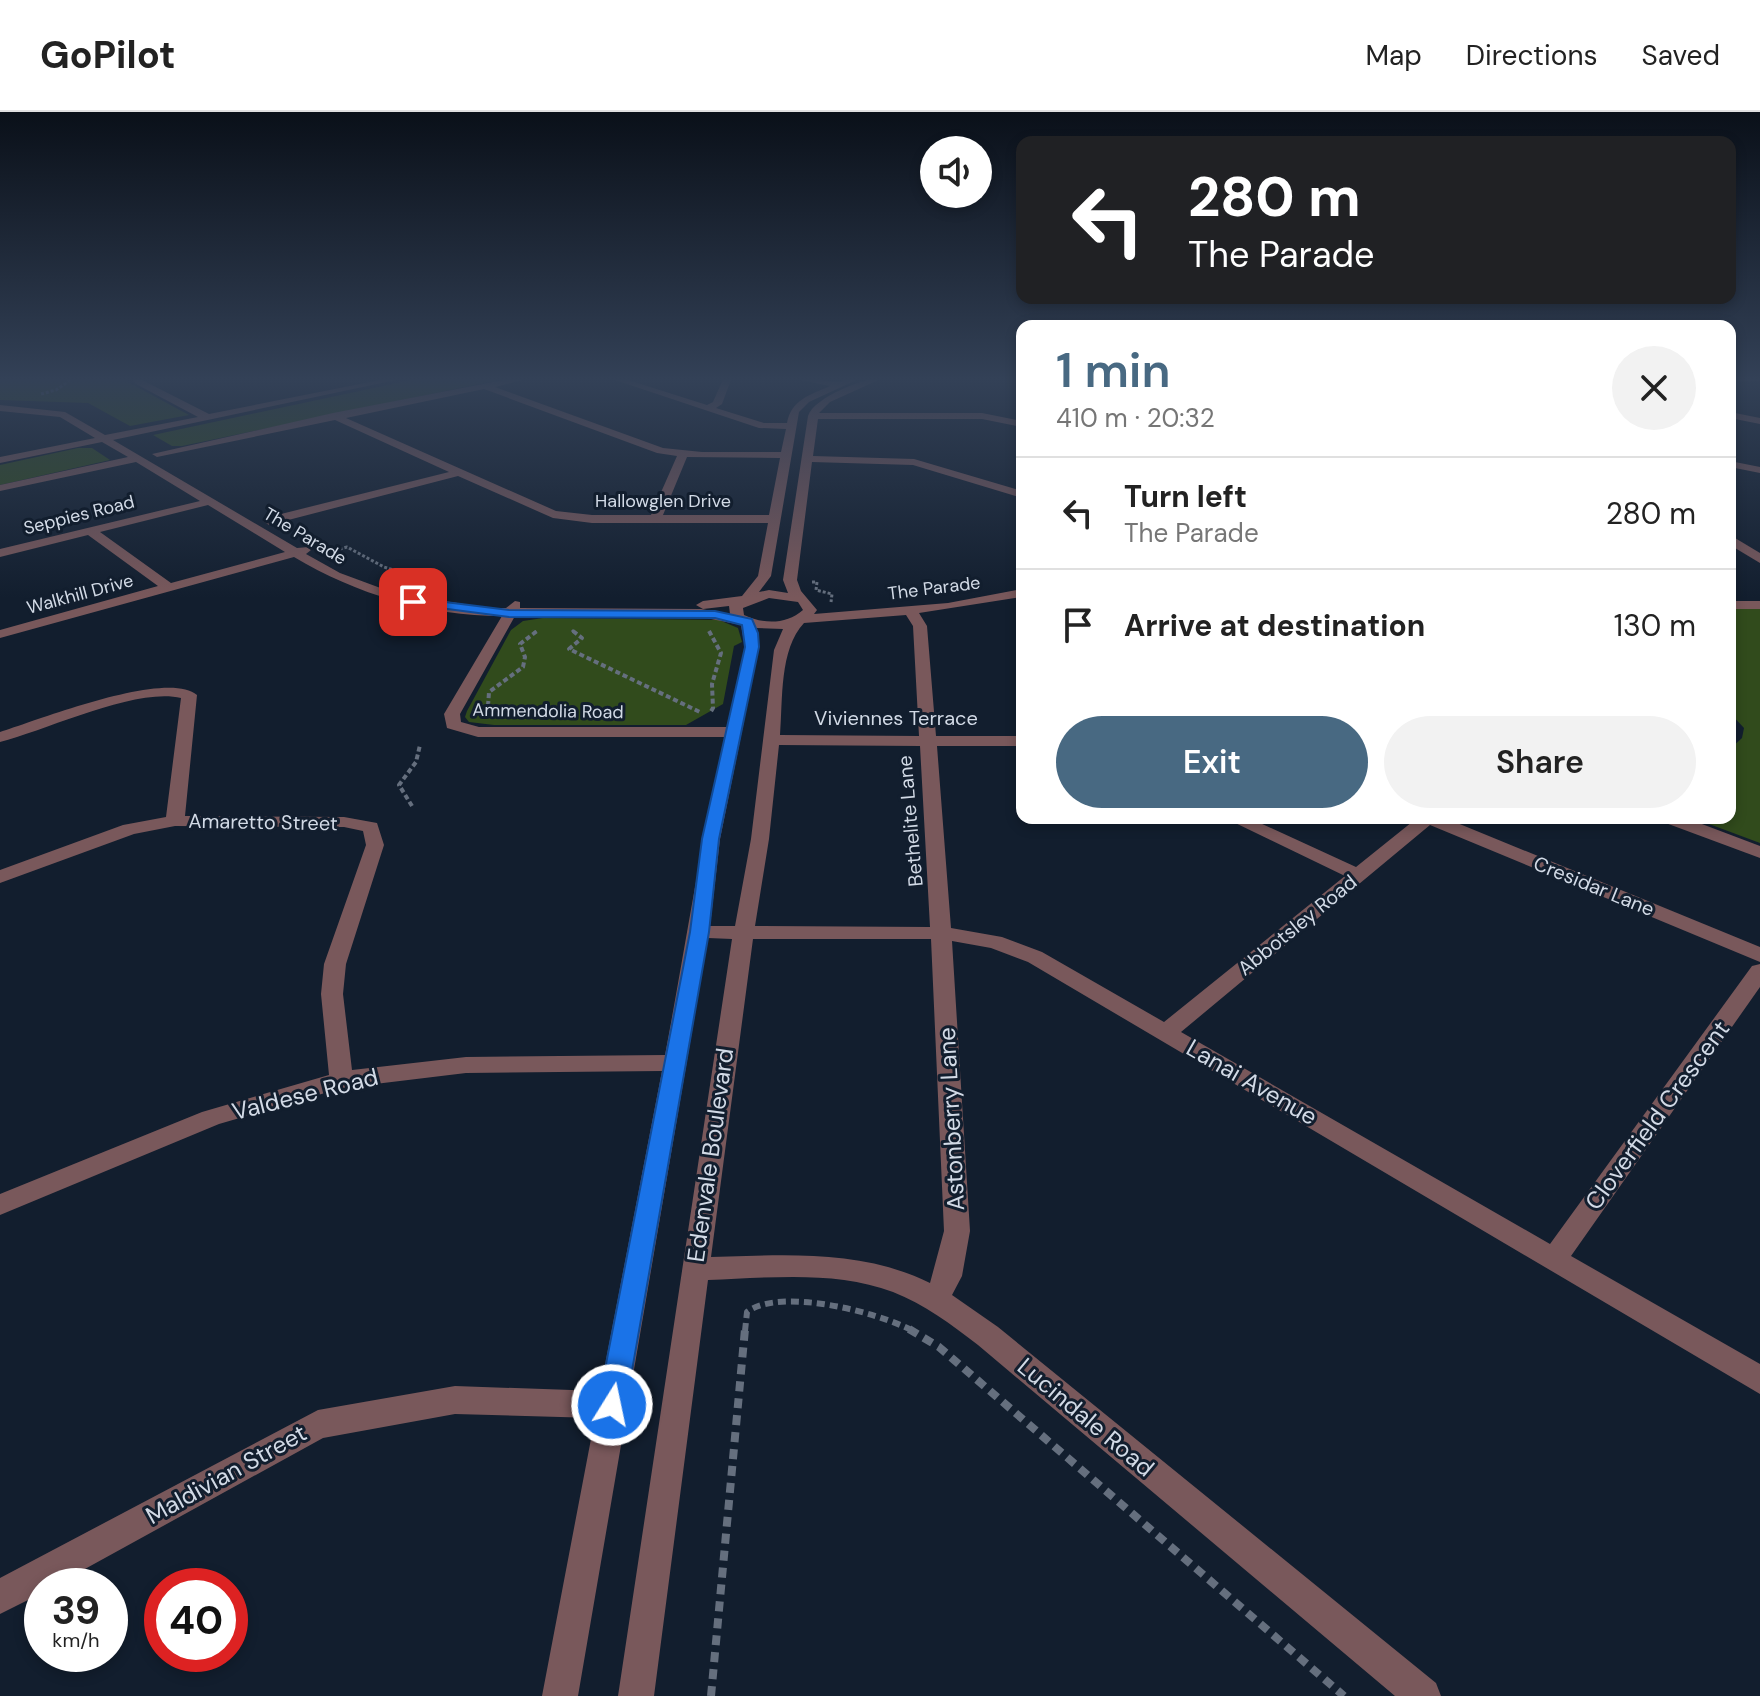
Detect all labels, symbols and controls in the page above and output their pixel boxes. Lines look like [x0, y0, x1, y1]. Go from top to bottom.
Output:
text: GoPilot [40, 30, 176, 80]
text: Map [1365, 37, 1422, 74]
text: Directions [1466, 37, 1598, 74]
text: Saved [1642, 37, 1720, 74]
map controls [920, 136, 992, 208]
button: sound [920, 136, 992, 208]
text: 280 m [1188, 160, 1361, 233]
icon: left [1056, 168, 1160, 272]
text: The Parade [1188, 231, 1374, 278]
text: 1 min [1056, 339, 1171, 402]
button: close [1612, 346, 1696, 430]
text: 410 m · 20:32 [1056, 401, 1215, 435]
text: Turn left [1124, 477, 1247, 516]
street label: Hallowglen Drive [595, 489, 731, 513]
street label: Seppies Road [21, 490, 137, 540]
icon: left [1056, 491, 1100, 535]
text: 280 m [1606, 494, 1696, 533]
street label: The Parade [259, 502, 351, 570]
text: The Parade [1124, 516, 1259, 550]
street label: Walkhill Drive [24, 568, 136, 620]
pin [379, 568, 447, 636]
street label: The Parade [886, 570, 982, 606]
icon: arrive [391, 580, 435, 624]
icon: arrive [1056, 603, 1100, 647]
text: Arrive at destination [1124, 606, 1425, 645]
text: 130 m [1614, 606, 1696, 645]
street label: Ammendolia Road [472, 698, 624, 724]
street label: Viviennes Terrace [814, 705, 978, 731]
button: Exit [1056, 716, 1368, 808]
button: Share [1384, 716, 1696, 808]
street label: Bethelite Lane [891, 754, 929, 888]
street label: Amaretto Street [188, 808, 338, 836]
street label: Cresidar Lane [1530, 850, 1658, 922]
street label: Abbotsley Road [1232, 869, 1362, 981]
street label: Cloverfield Crescent [1578, 1014, 1736, 1216]
street label: Astonberry Lane [931, 1026, 971, 1212]
street label: Lanai Avenue [1181, 1032, 1323, 1132]
street label: Edenvale Boulevard [680, 1046, 740, 1264]
street label: Valdese Road [229, 1061, 381, 1127]
street label: Lucindale Road [1011, 1351, 1161, 1483]
position arrow [570, 1363, 654, 1447]
street label: Maldivian Street [140, 1417, 312, 1531]
speed limit sign: 40 [144, 1568, 248, 1672]
text: 39 [52, 1584, 100, 1636]
text: km/h [52, 1627, 100, 1653]

